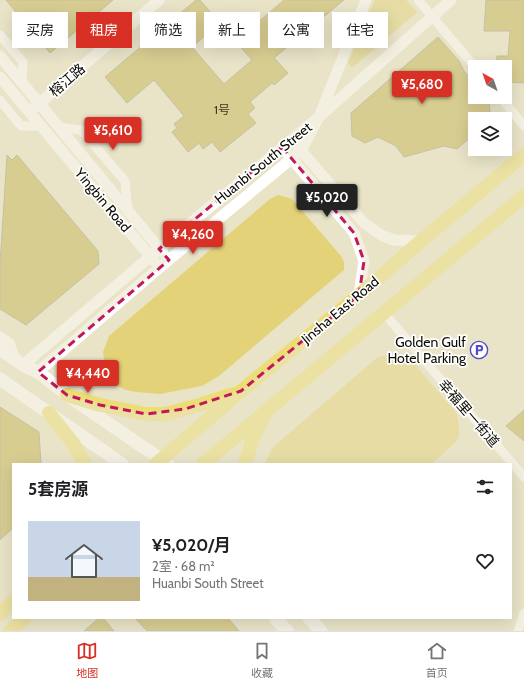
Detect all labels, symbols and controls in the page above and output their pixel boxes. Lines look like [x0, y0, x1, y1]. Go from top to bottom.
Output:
chip: 买房 [12, 12, 68, 48]
chip: 租房 [76, 12, 132, 48]
chip: 筛选 [140, 12, 196, 48]
chip: 新上 [204, 12, 260, 48]
chip: 公寓 [268, 12, 324, 48]
chip: 住宅 [332, 12, 388, 48]
street label: 榕江路 [45, 59, 89, 101]
north arrow [468, 60, 512, 104]
map controls [468, 60, 512, 156]
pin: ¥5,680 [389, 71, 455, 105]
text: ¥5,680 [401, 76, 443, 92]
house number: 1号 [214, 102, 230, 117]
button: layers [468, 112, 512, 156]
pin: ¥5,610 [80, 117, 146, 151]
street label: Huanbi South Street [211, 118, 316, 208]
text: ¥5,610 [93, 122, 133, 138]
street label: Yingbin Road [70, 163, 135, 236]
pin: ¥5,020 [294, 184, 360, 218]
text: ¥5,020 [306, 189, 348, 205]
pin: ¥4,260 [160, 221, 226, 255]
text: ¥4,260 [172, 226, 214, 242]
street label: Jinsha East Road [297, 272, 383, 348]
place label: Golden Gulf Hotel Parking [387, 333, 467, 367]
parking icon: Golden Gulf Hotel Parking [469, 340, 489, 360]
pin: ¥4,440 [55, 360, 121, 394]
text: ¥4,440 [66, 365, 110, 381]
street label: 幸福里一街道 [435, 375, 503, 451]
icon: filters [474, 476, 496, 498]
text: 5套房源 [28, 479, 88, 499]
text: ¥5,020/月 [152, 535, 231, 555]
icon: home [60, 537, 108, 585]
icon: heart [474, 550, 496, 572]
text: 2室 · 68 m² [152, 558, 215, 574]
text: Huanbi South Street [152, 575, 264, 591]
tab: 地图 [76, 640, 98, 680]
tab: 收藏 [251, 640, 273, 680]
tab: 首页 [426, 640, 448, 680]

